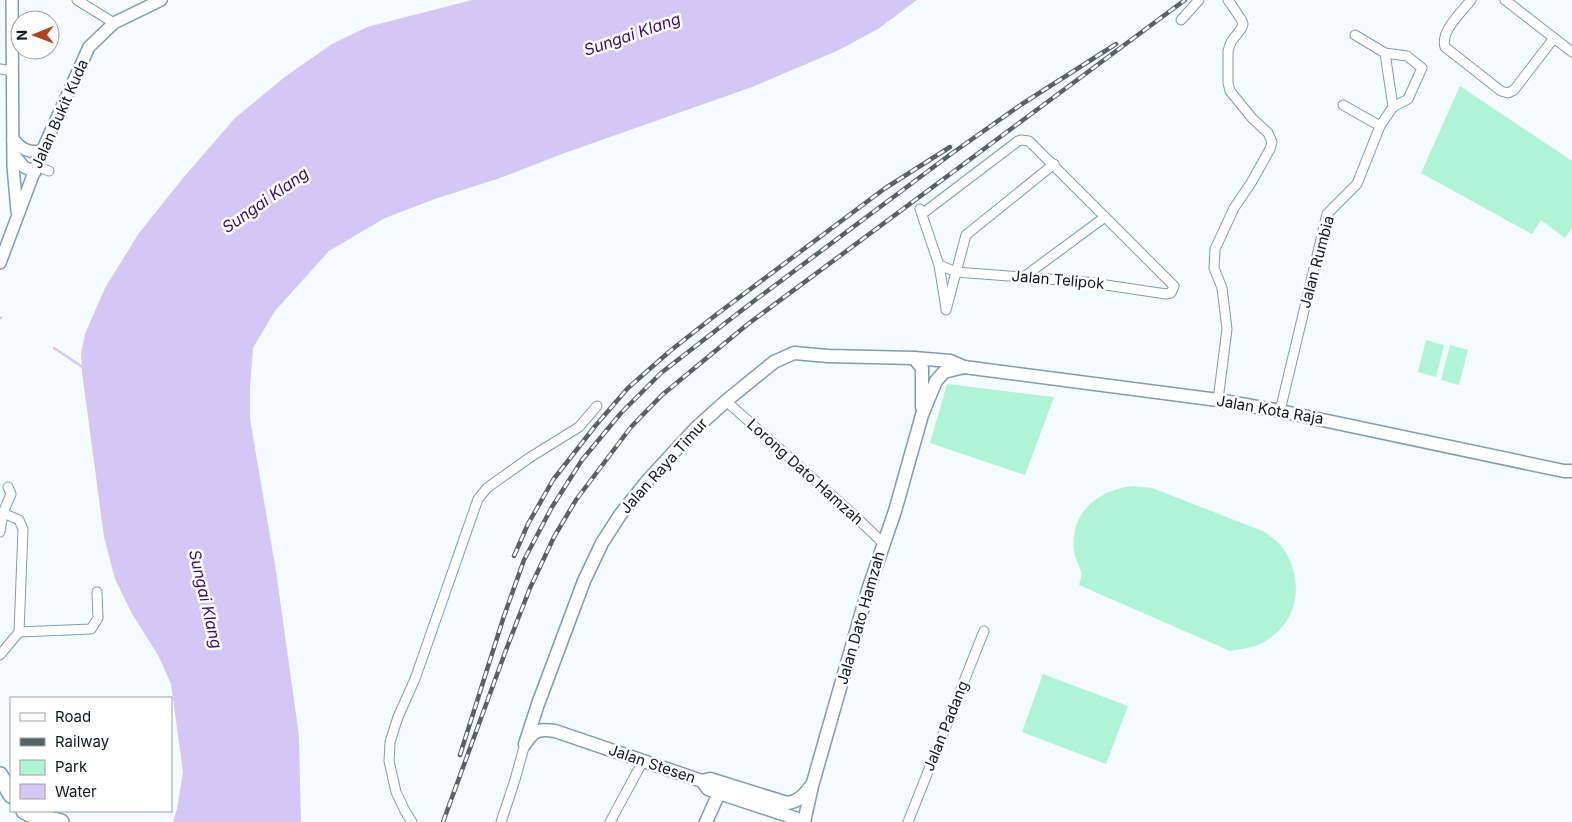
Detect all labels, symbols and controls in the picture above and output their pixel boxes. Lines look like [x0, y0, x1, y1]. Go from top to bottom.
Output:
water label: Sungai Klang [581, 8, 683, 60]
north arrow [10, 10, 60, 60]
text: N [13, 30, 30, 41]
street label: Jalan Bukit Kuda [27, 56, 92, 171]
water label: Sungai Klang [218, 163, 312, 237]
street label: Jalan Rumbia [1295, 214, 1338, 310]
street label: Jalan Telipok [1011, 266, 1106, 293]
street label: Jalan Kota Raja [1215, 391, 1325, 428]
street label: Jalan Raya Timur [616, 414, 712, 517]
street label: Lorong Dato Hamzah [743, 414, 867, 529]
water label: Sungai Klang [185, 548, 227, 651]
street label: Jalan Dato Hamzah [832, 549, 889, 687]
street label: Jalan Padang [919, 678, 972, 774]
legend [10, 697, 172, 812]
text: Road [55, 707, 91, 726]
text: Railway [55, 732, 110, 751]
street label: Jalan Stesen [606, 740, 698, 787]
text: Park [55, 757, 88, 776]
text: Water [55, 782, 97, 801]

